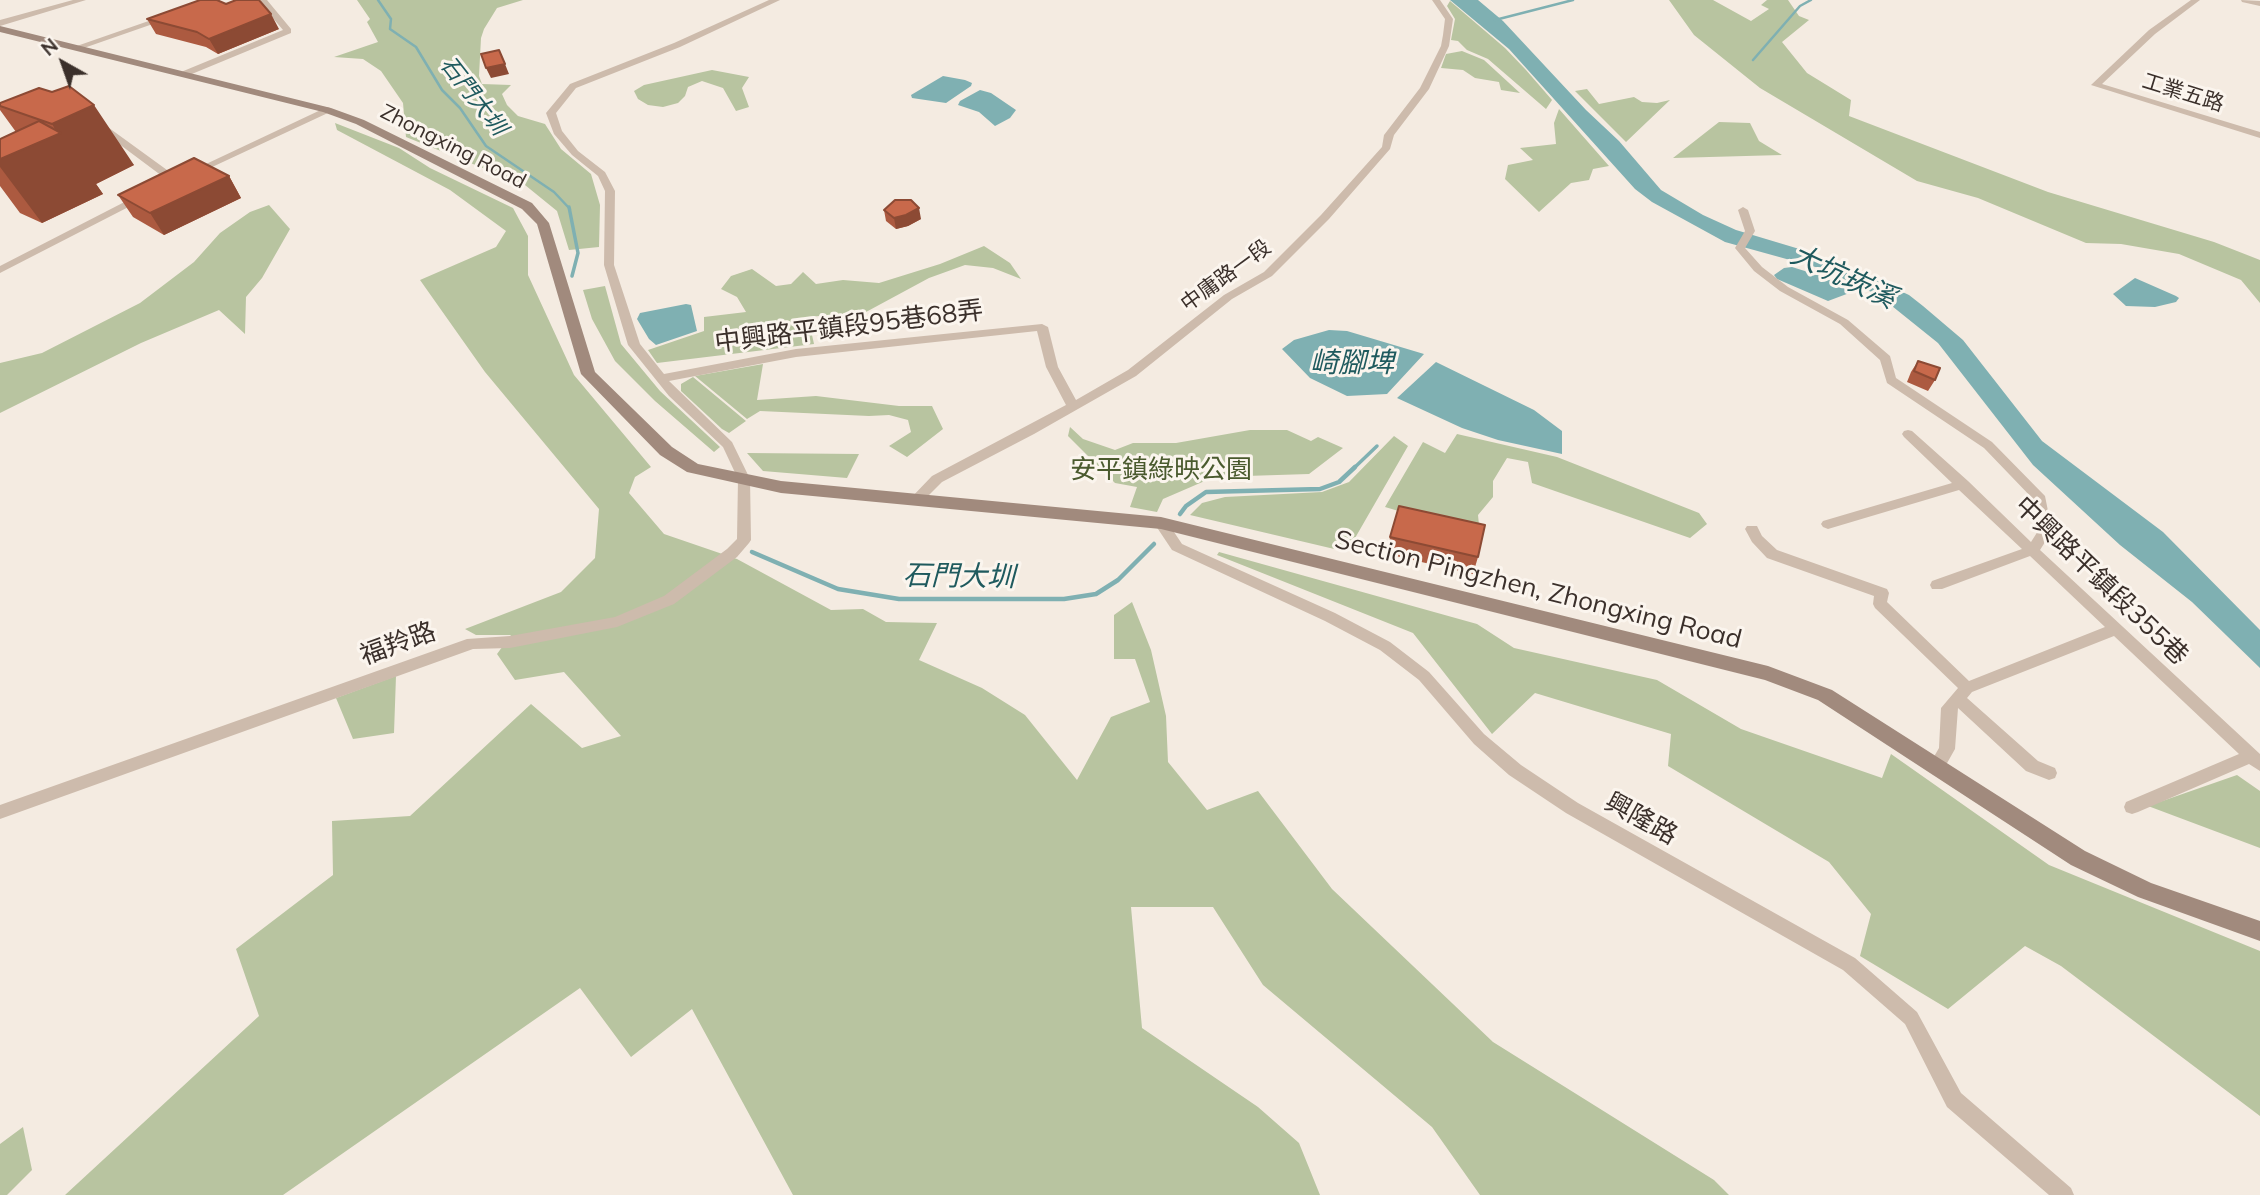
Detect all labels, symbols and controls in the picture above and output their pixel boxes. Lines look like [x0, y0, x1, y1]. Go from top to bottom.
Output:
north arrow [28, 28, 98, 98]
text: N [36, 33, 63, 61]
water label: 石門大圳 [434, 51, 512, 141]
street label: 工業五路 [2139, 69, 2227, 117]
street label: Zhongxing Road [376, 99, 530, 195]
street label: 中庸路一段 [1176, 235, 1276, 317]
water label: 大坑崁溪 [1785, 238, 1901, 316]
street label: 中興路平鎮段95巷68弄 [713, 295, 985, 359]
water label: 崎腳埤 [1310, 347, 1394, 381]
park label: 安平鎮綠映公園 [1070, 454, 1252, 486]
street label: 中興路平鎮段355巷 [2008, 490, 2194, 672]
street label: Section Pingzhen, Zhongxing Road [1331, 524, 1745, 656]
water label: 石門大圳 [903, 559, 1015, 595]
street label: 福羚路 [356, 616, 440, 672]
street label: 興隆路 [1599, 786, 1683, 852]

